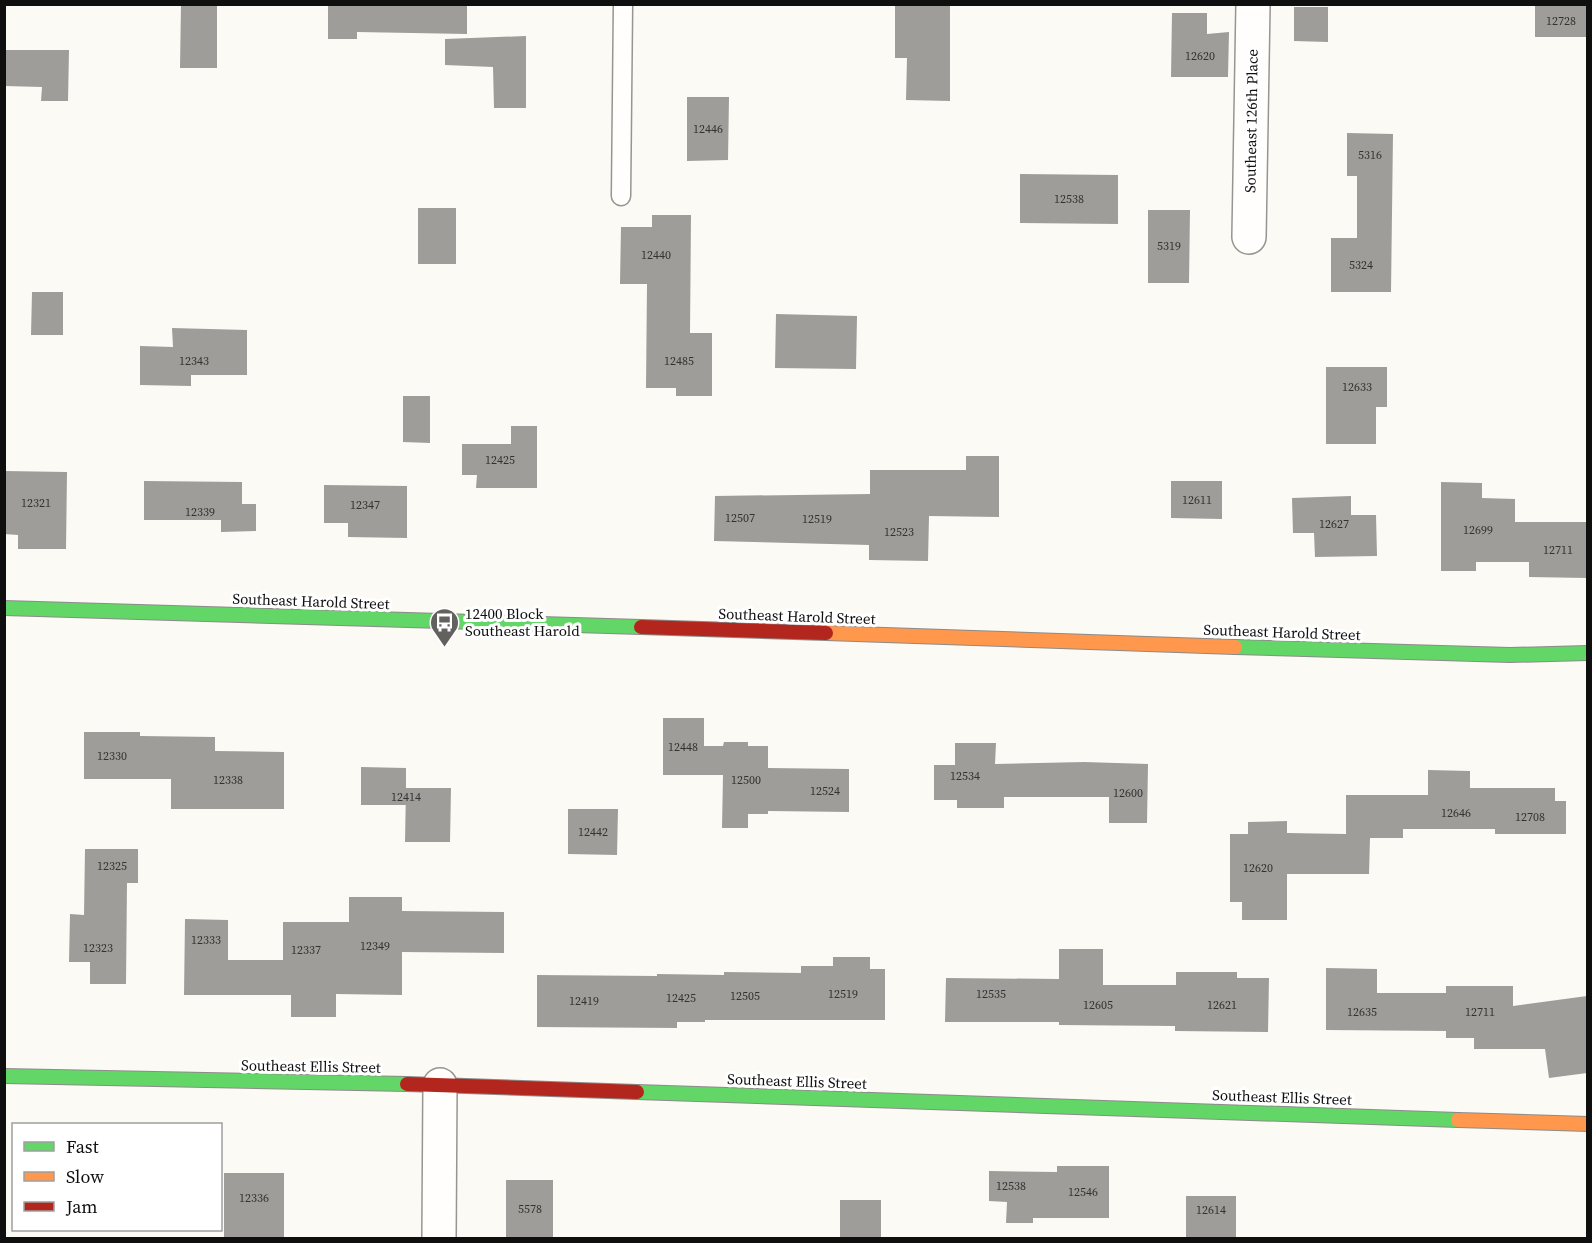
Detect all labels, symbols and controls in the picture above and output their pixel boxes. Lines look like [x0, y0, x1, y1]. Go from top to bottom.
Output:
house number: 12728 [1546, 13, 1576, 29]
house number: 12620 [1185, 48, 1215, 64]
street label: Southeast 126th Place [1239, 48, 1263, 193]
house number: 12446 [693, 121, 723, 137]
house number: 5316 [1358, 147, 1382, 163]
house number: 12538 [1054, 191, 1084, 207]
house number: 5319 [1157, 238, 1181, 254]
house number: 12440 [641, 247, 671, 263]
house number: 5324 [1349, 257, 1373, 273]
house number: 12343 [179, 353, 209, 369]
house number: 12485 [664, 353, 694, 369]
house number: 12633 [1342, 379, 1372, 395]
house number: 12425 [485, 452, 515, 468]
house number: 12611 [1182, 492, 1212, 508]
house number: 12321 [21, 495, 51, 511]
house number: 12347 [350, 497, 380, 513]
house number: 12339 [185, 504, 215, 520]
house number: 12507 [725, 510, 755, 526]
house number: 12519 [802, 511, 832, 527]
house number: 12627 [1319, 516, 1349, 532]
house number: 12699 [1463, 522, 1493, 538]
house number: 12523 [884, 524, 914, 540]
house number: 12711 [1543, 542, 1573, 558]
street label: Southeast Harold Street [232, 588, 390, 614]
place label: 12400 Block Southeast Harold [465, 603, 580, 641]
street label: Southeast Harold Street [718, 603, 876, 629]
bus stop icon: 12400 Block Southeast Harold [428, 606, 460, 648]
street label: Southeast Harold Street [1203, 619, 1361, 645]
house number: 12448 [668, 739, 698, 755]
house number: 12330 [97, 748, 127, 764]
house number: 12534 [950, 768, 980, 784]
house number: 12338 [213, 772, 243, 788]
house number: 12500 [731, 772, 761, 788]
house number: 12524 [810, 783, 840, 799]
house number: 12600 [1113, 785, 1143, 801]
house number: 12414 [391, 789, 421, 805]
house number: 12646 [1441, 805, 1471, 821]
house number: 12708 [1515, 809, 1545, 825]
house number: 12442 [578, 824, 608, 840]
house number: 12325 [97, 858, 127, 874]
house number: 12620 [1243, 860, 1273, 876]
house number: 12333 [191, 932, 221, 948]
house number: 12349 [360, 938, 390, 954]
house number: 12323 [83, 940, 113, 956]
house number: 12337 [291, 942, 321, 958]
house number: 12519 [828, 986, 858, 1002]
house number: 12535 [976, 986, 1006, 1002]
house number: 12505 [730, 988, 760, 1004]
house number: 12425 [666, 990, 696, 1006]
house number: 12419 [569, 993, 599, 1009]
house number: 12605 [1083, 997, 1113, 1013]
house number: 12621 [1207, 997, 1237, 1013]
house number: 12635 [1347, 1004, 1377, 1020]
house number: 12711 [1465, 1004, 1495, 1020]
street label: Southeast Ellis Street [241, 1054, 381, 1078]
street label: Southeast Ellis Street [727, 1068, 867, 1094]
street label: Southeast Ellis Street [1212, 1084, 1352, 1110]
legend [12, 1123, 222, 1231]
text: Fast [66, 1134, 99, 1159]
text: Slow [66, 1164, 104, 1189]
house number: 12538 [996, 1178, 1026, 1194]
house number: 12546 [1068, 1184, 1098, 1200]
house number: 12336 [239, 1190, 269, 1206]
text: Jam [65, 1194, 98, 1219]
house number: 5578 [518, 1201, 542, 1217]
house number: 12614 [1196, 1202, 1226, 1218]

